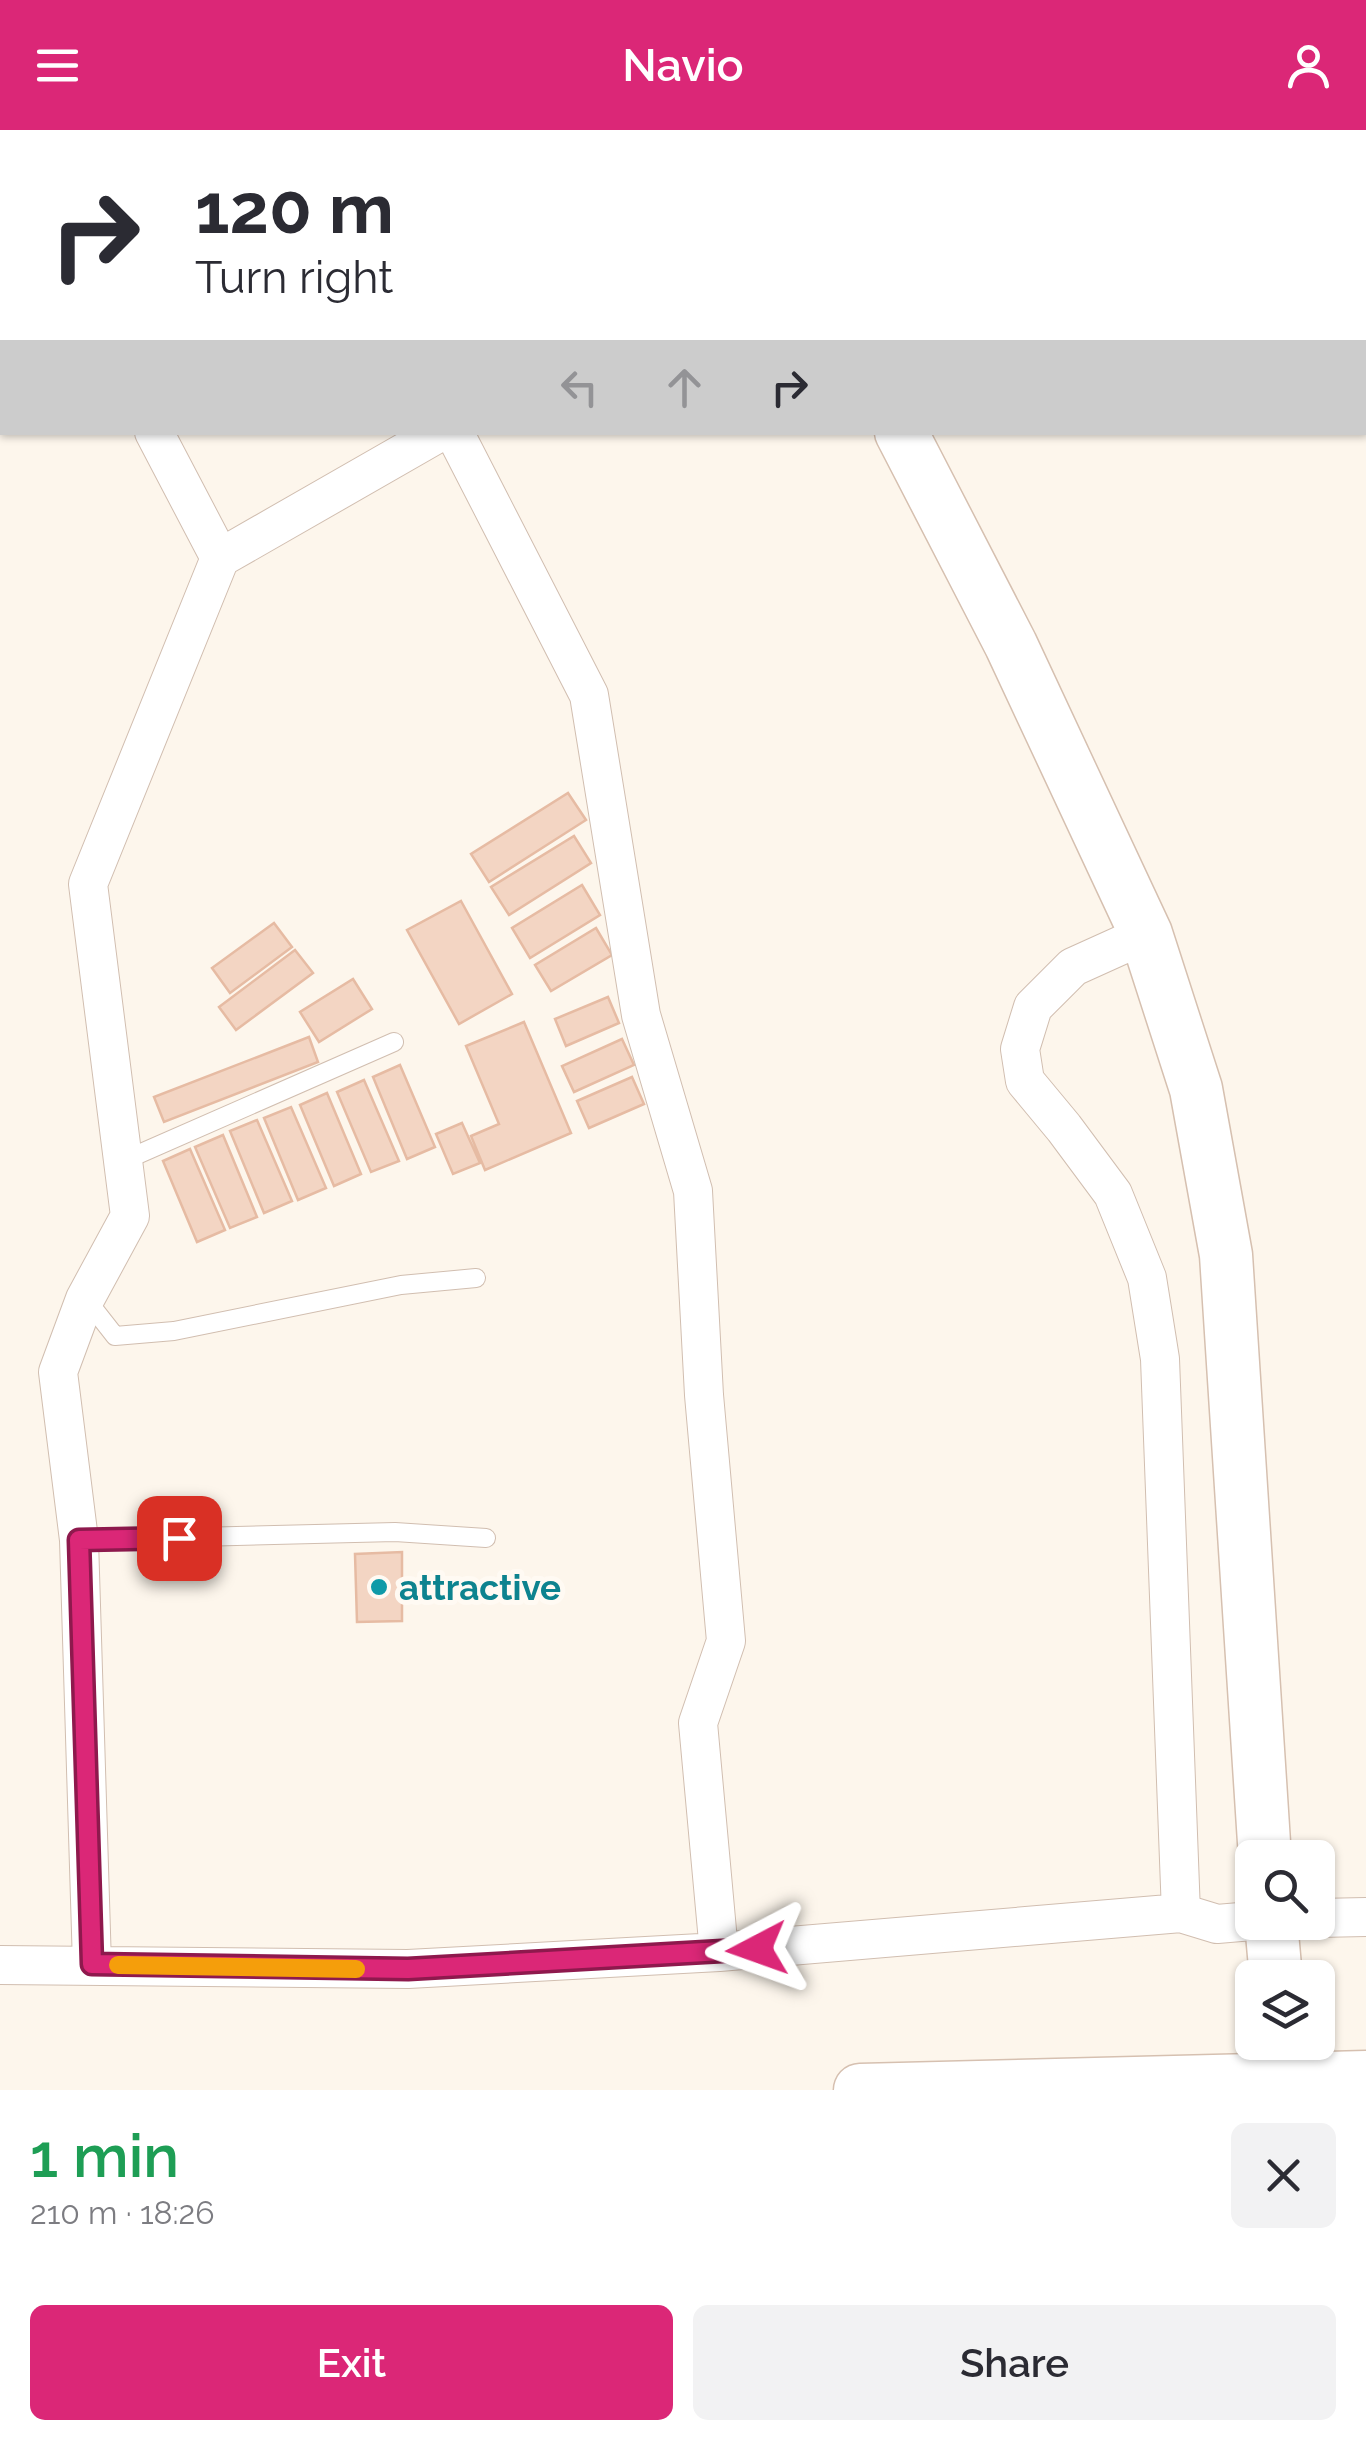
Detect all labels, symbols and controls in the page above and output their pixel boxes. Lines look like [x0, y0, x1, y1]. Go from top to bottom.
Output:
icon: menu [30, 38, 85, 93]
icon: person [1281, 38, 1336, 93]
text: Navio [622, 39, 744, 92]
text: 120 m [195, 167, 394, 249]
icon: right [30, 170, 160, 300]
text: Turn right [195, 251, 393, 304]
icon: left [552, 360, 607, 415]
icon: ahead [657, 360, 712, 415]
icon: right [762, 360, 817, 415]
pin [137, 1496, 222, 1581]
icon: arrive [152, 1511, 207, 1566]
place label: attractive [399, 1567, 561, 1608]
marker: attractive [368, 1576, 390, 1598]
map controls [1235, 1840, 1335, 2060]
button: search [1235, 1840, 1335, 1940]
position arrow [705, 1897, 809, 2001]
button: layers [1235, 1960, 1335, 2060]
text: 1 min [30, 2121, 179, 2191]
button: close [1231, 2123, 1336, 2228]
text: 210 m · 18:26 [30, 2194, 215, 2231]
button: Exit [30, 2305, 673, 2420]
button: Share [693, 2305, 1336, 2420]

